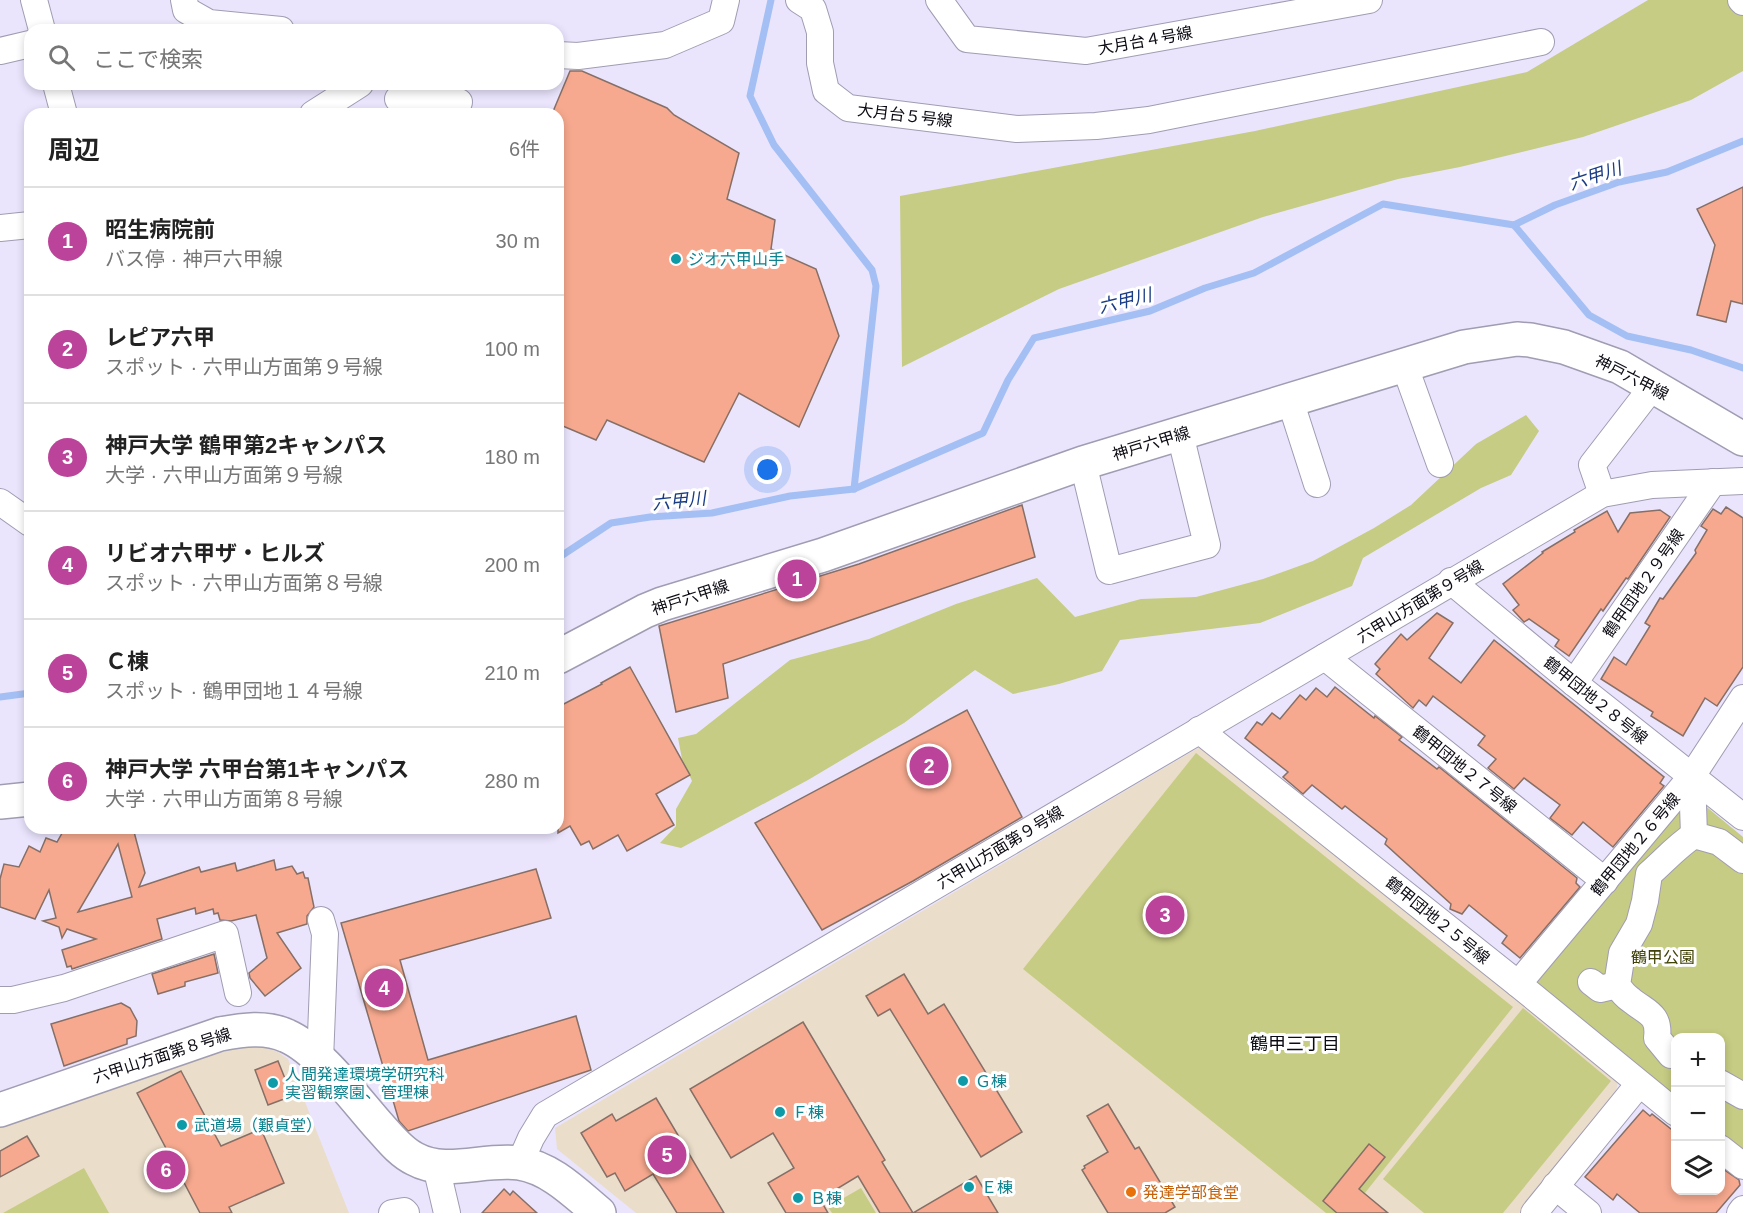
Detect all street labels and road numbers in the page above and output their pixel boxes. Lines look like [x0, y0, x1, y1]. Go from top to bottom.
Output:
street label: 大月台４号線 [1096, 24, 1194, 57]
street label: 大月台５号線 [856, 101, 954, 130]
street label: 神戸六甲線 [1592, 352, 1671, 403]
street label: 神戸六甲線 [1110, 424, 1192, 463]
street label: 鶴甲団地２９号線 [1600, 526, 1687, 641]
street label: 六甲山方面第９号線 [1354, 557, 1486, 646]
street label: 神戸六甲線 [649, 577, 731, 618]
street label: 鶴甲団地２８号線 [1541, 654, 1651, 747]
street label: 鶴甲団地２７号線 [1410, 723, 1520, 816]
street label: 鶴甲団地２６号線 [1588, 790, 1683, 899]
street label: 六甲山方面第９号線 [934, 803, 1066, 892]
street label: 鶴甲団地２５号線 [1383, 874, 1493, 967]
street label: 六甲山方面第８号線 [91, 1025, 233, 1086]

